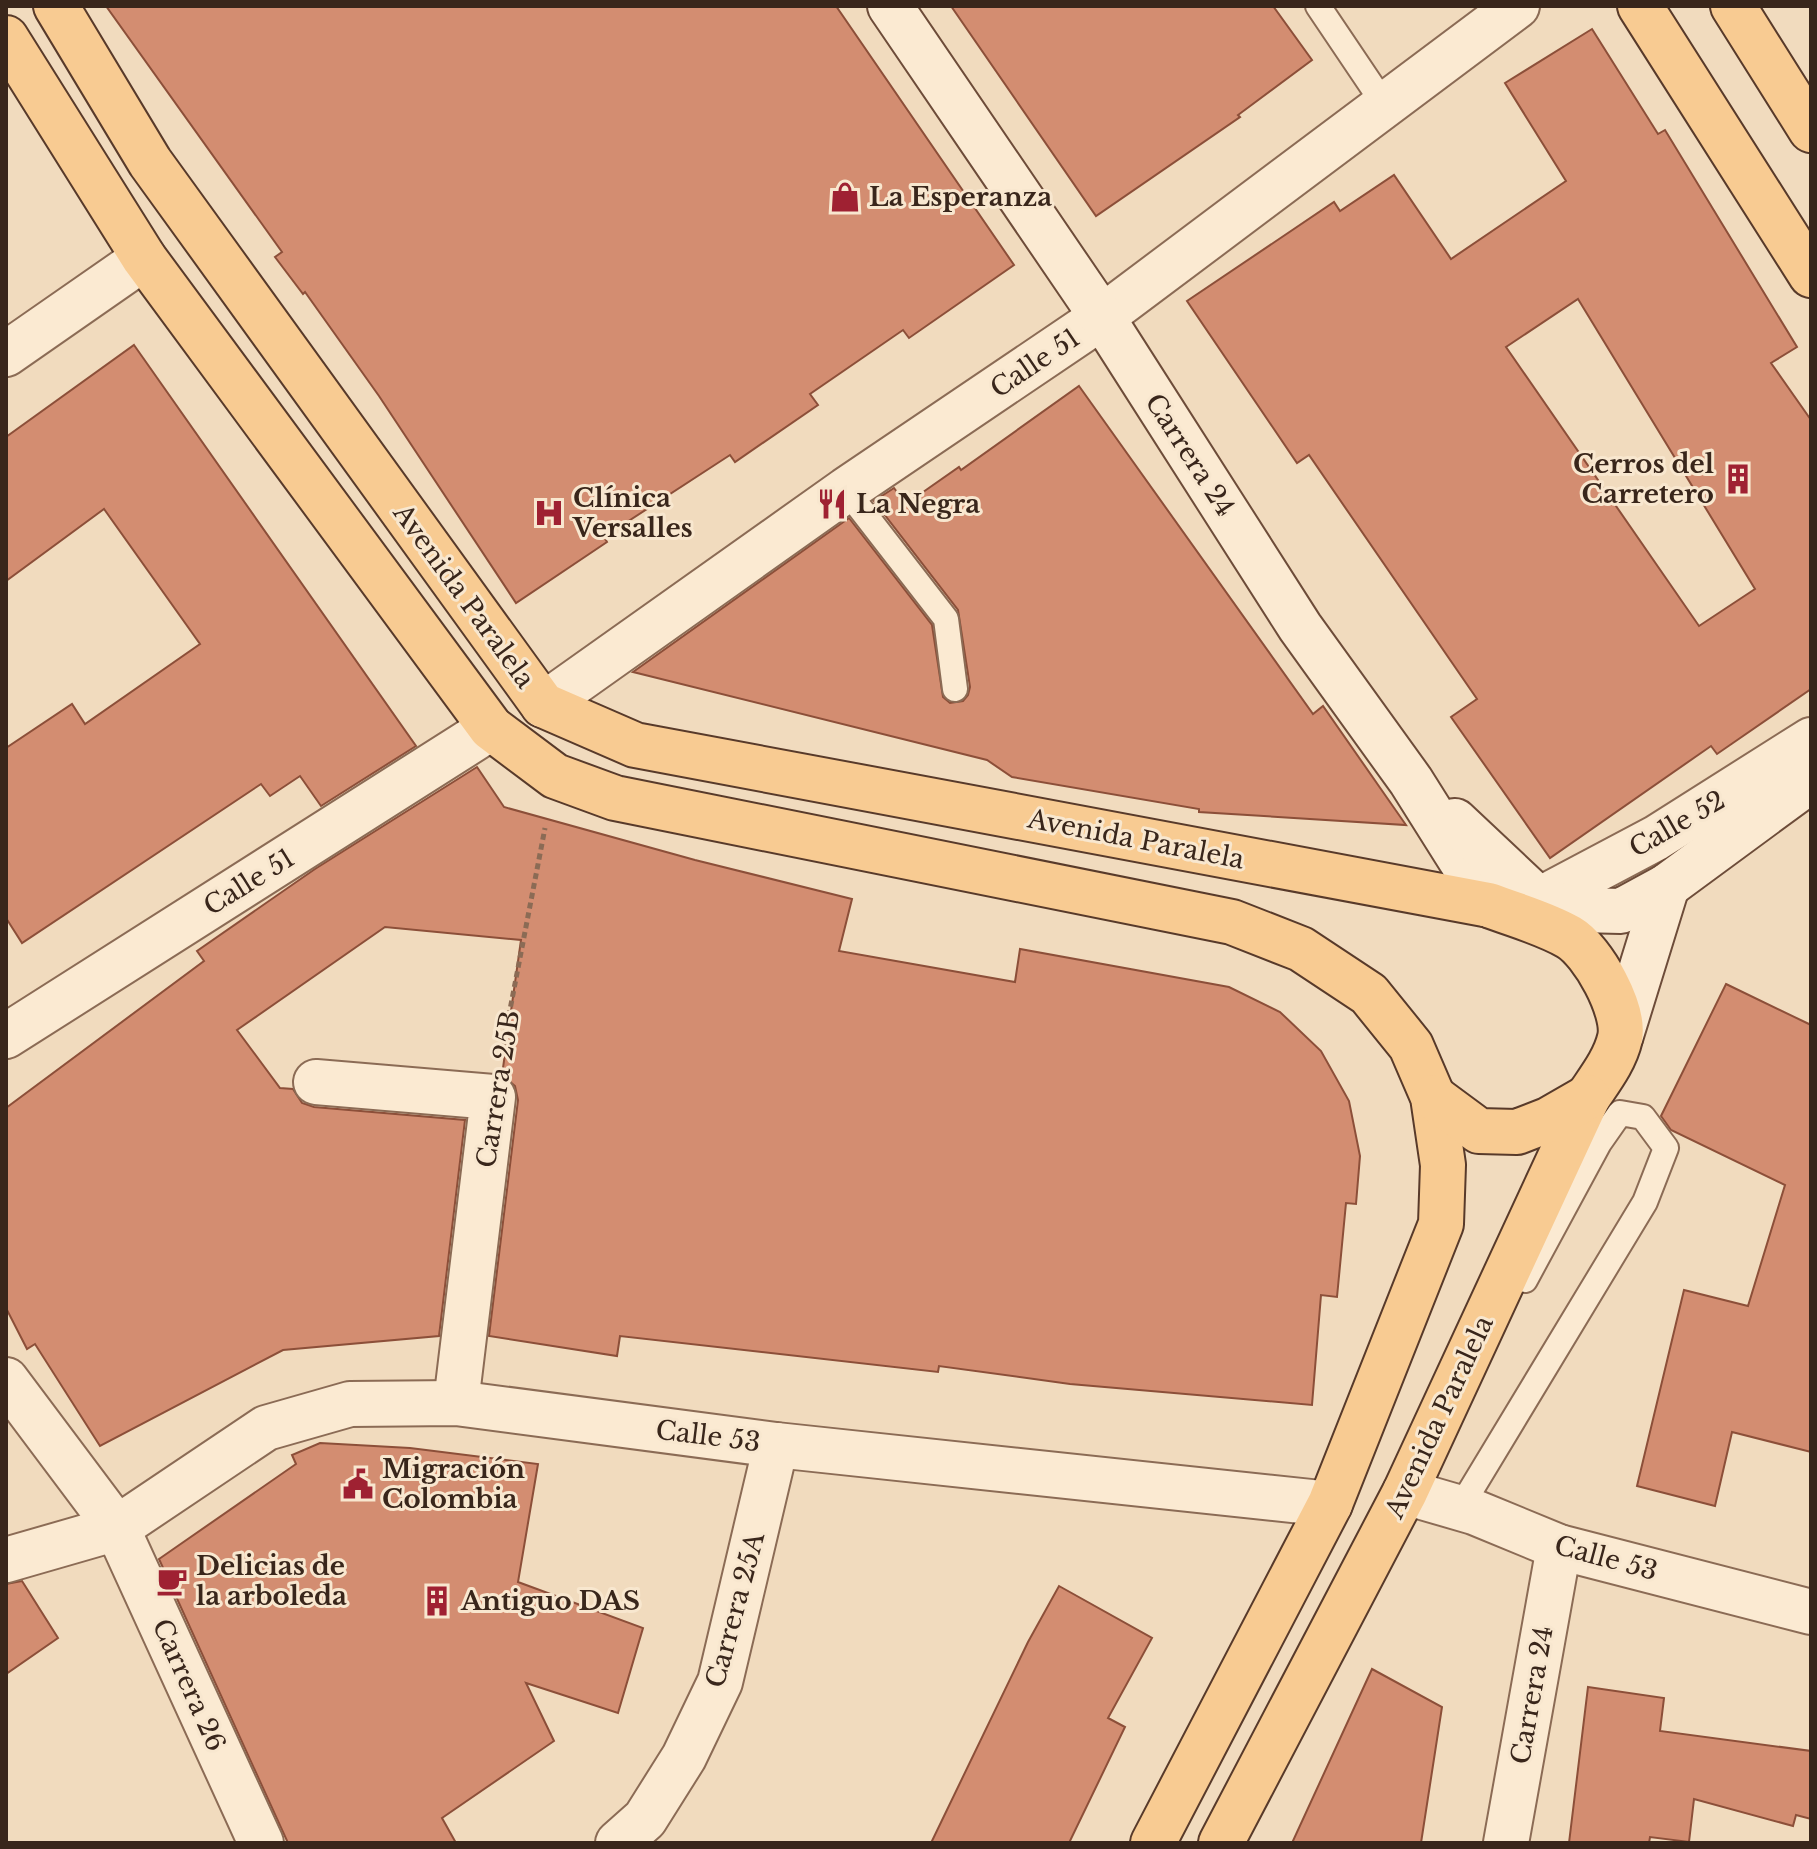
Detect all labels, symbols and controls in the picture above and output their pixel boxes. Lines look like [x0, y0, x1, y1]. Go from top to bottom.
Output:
shop icon: La Esperanza [828, 180, 862, 214]
place label: La Esperanza [869, 181, 1052, 213]
street label: Calle 51 [984, 322, 1086, 404]
street label: Carrera 24 [1138, 388, 1242, 522]
place label: Cerros del Carretero [1573, 448, 1714, 510]
building icon: Cerros del Carretero [1721, 462, 1755, 496]
place label: Clínica Versalles [572, 482, 693, 544]
restaurant icon: La Negra [815, 487, 849, 521]
place label: La Negra [856, 488, 980, 520]
hospital icon: Clínica Versalles [532, 496, 566, 530]
street label: Avenida Paralela [386, 497, 542, 695]
street label: Calle 52 [1623, 784, 1731, 864]
street label: Avenida Paralela [1024, 802, 1247, 876]
street label: Calle 51 [198, 842, 300, 922]
street label: Carrera 25B [470, 1008, 526, 1170]
street label: Avenida Paralela [1378, 1310, 1500, 1524]
street label: Calle 53 [654, 1414, 762, 1458]
place label: Migración Colombia [382, 1453, 525, 1515]
public building icon: Migración Colombia [341, 1467, 375, 1501]
street label: Carrera 25A [699, 1528, 771, 1691]
street label: Calle 53 [1551, 1529, 1661, 1587]
place label: Delicias de la arboleda [196, 1550, 347, 1612]
cafe icon: Delicias de la arboleda [155, 1564, 189, 1598]
building icon: Antiguo DAS [420, 1584, 454, 1618]
place label: Antiguo DAS [460, 1585, 640, 1617]
street label: Carrera 26 [146, 1614, 232, 1756]
street label: Carrera 24 [1504, 1623, 1560, 1767]

